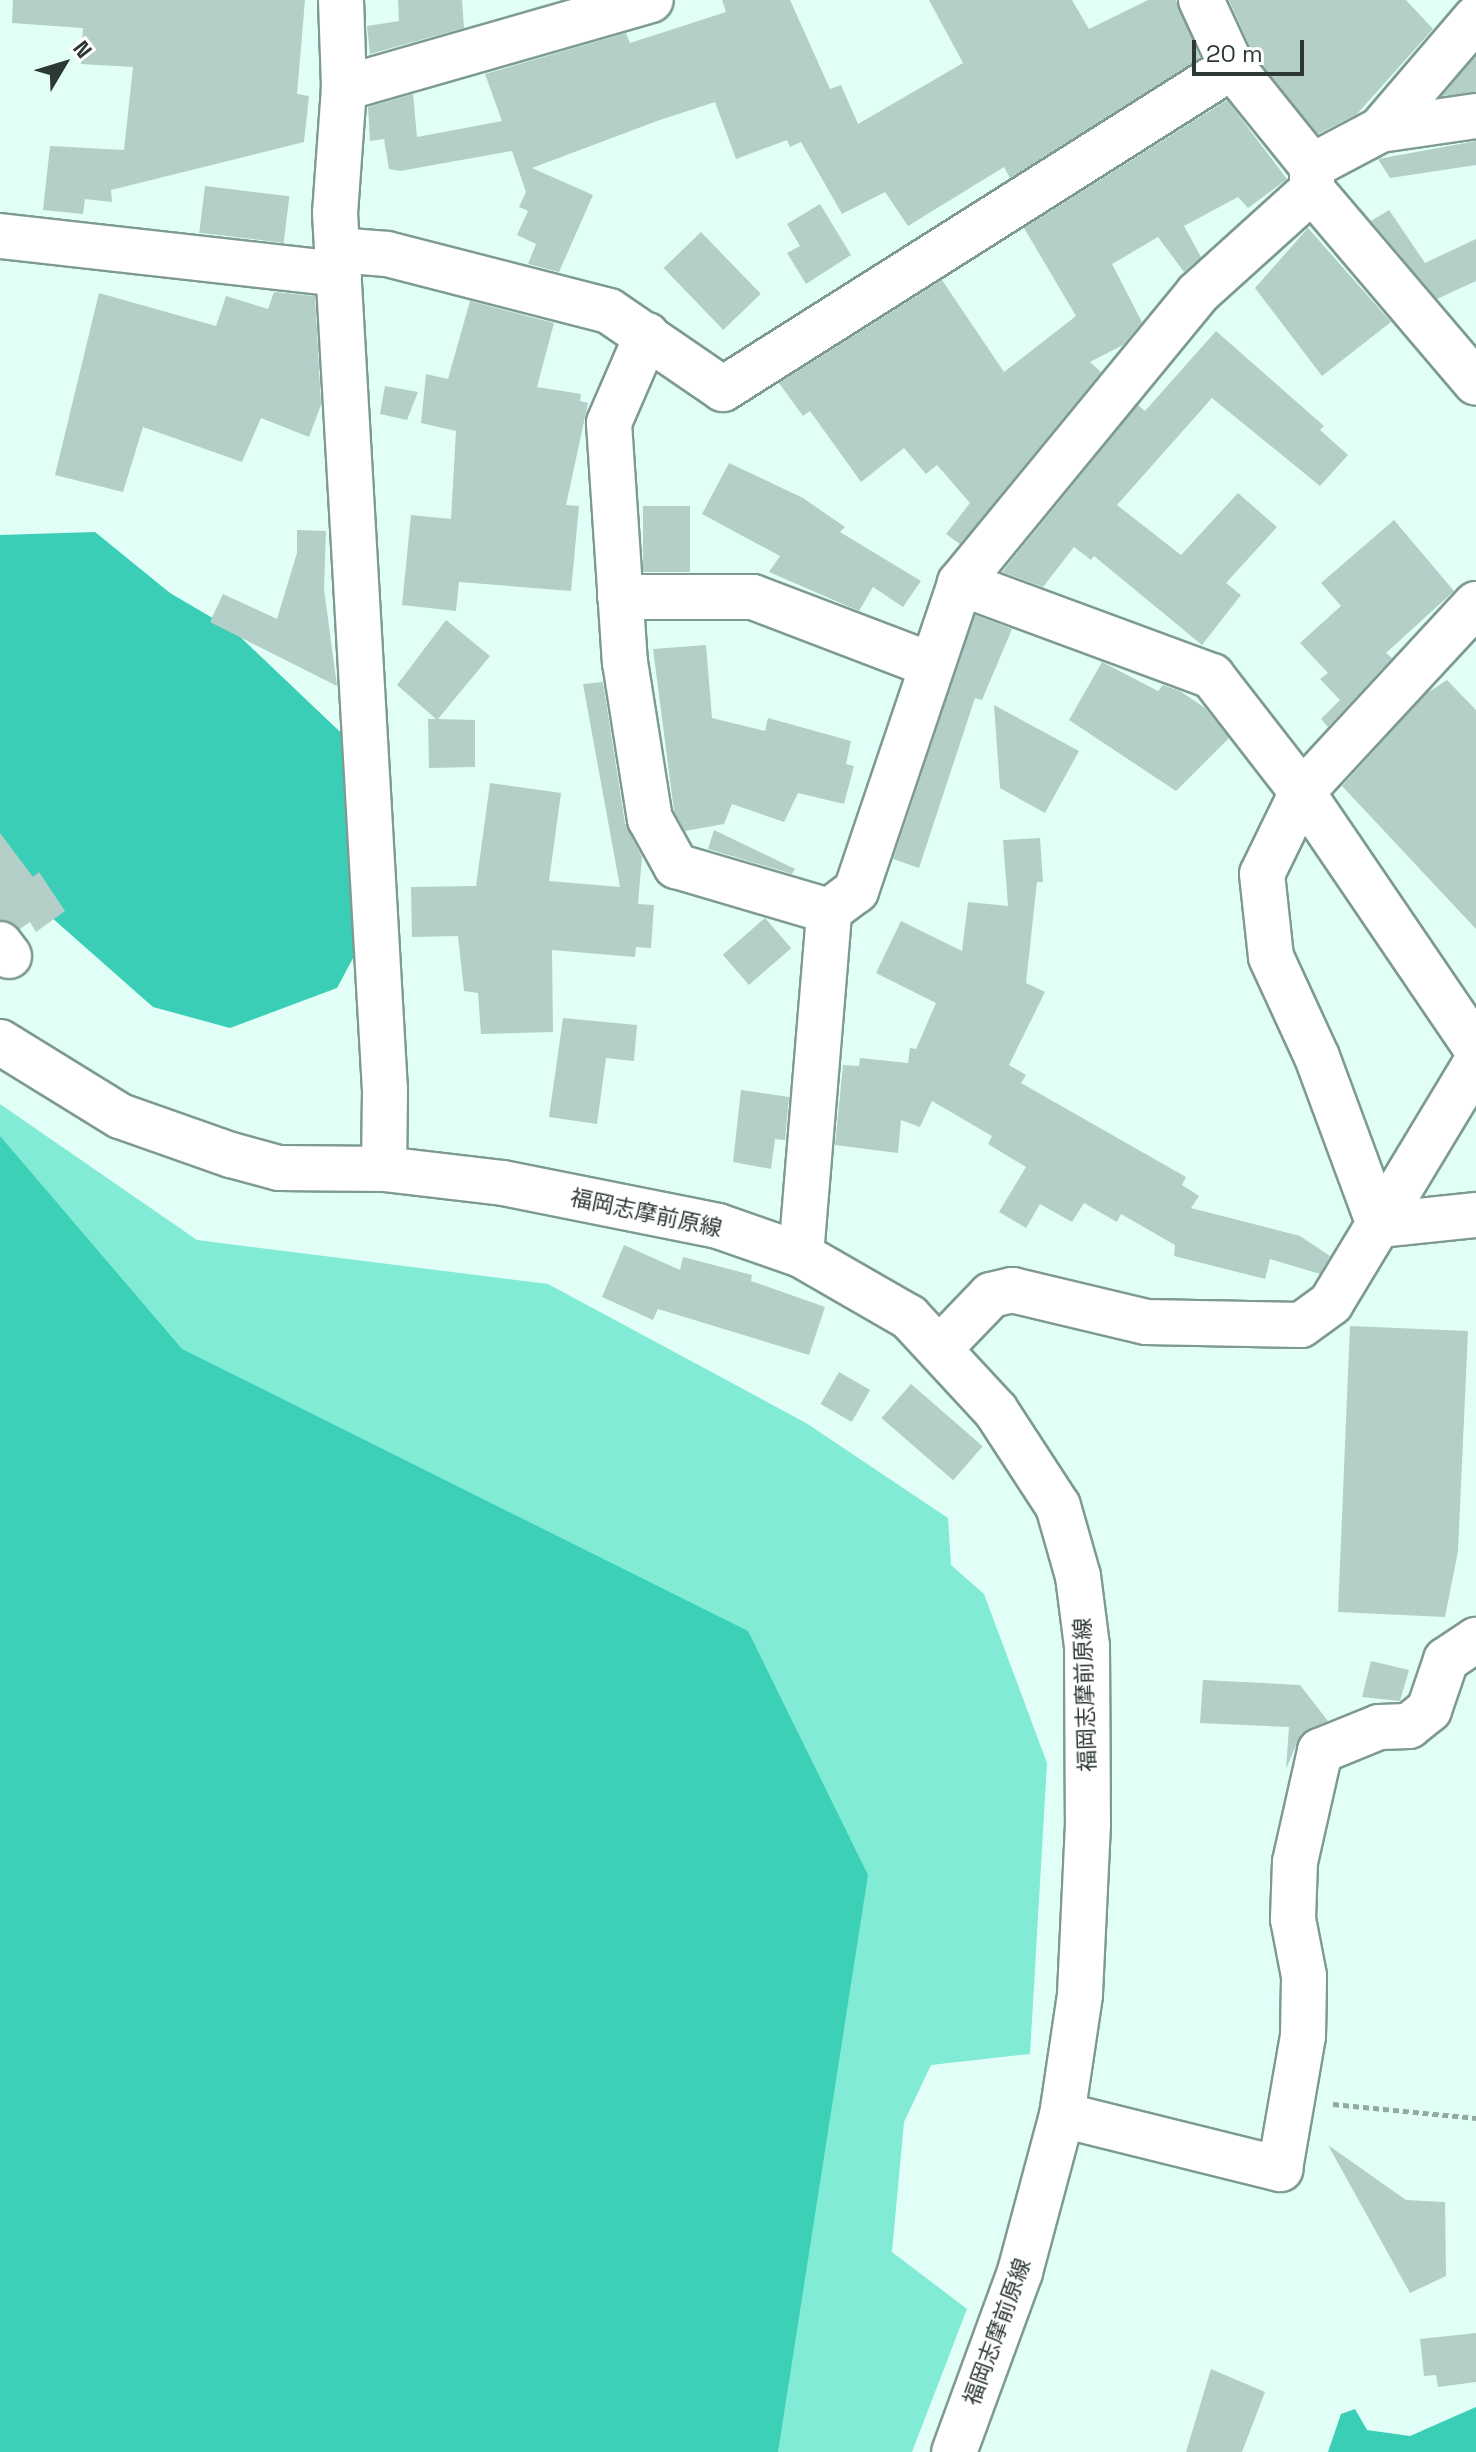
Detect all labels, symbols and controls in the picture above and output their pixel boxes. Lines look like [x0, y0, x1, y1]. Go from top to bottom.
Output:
north arrow [24, 24, 104, 104]
scale bar [1196, 24, 1308, 74]
text: N [67, 35, 98, 64]
text: 20 m [1206, 38, 1263, 69]
street label: 福岡志摩前原線 [568, 1184, 724, 1242]
street label: 福岡志摩前原線 [1069, 1618, 1101, 1772]
street label: 福岡志摩前原線 [958, 2255, 1036, 2409]

